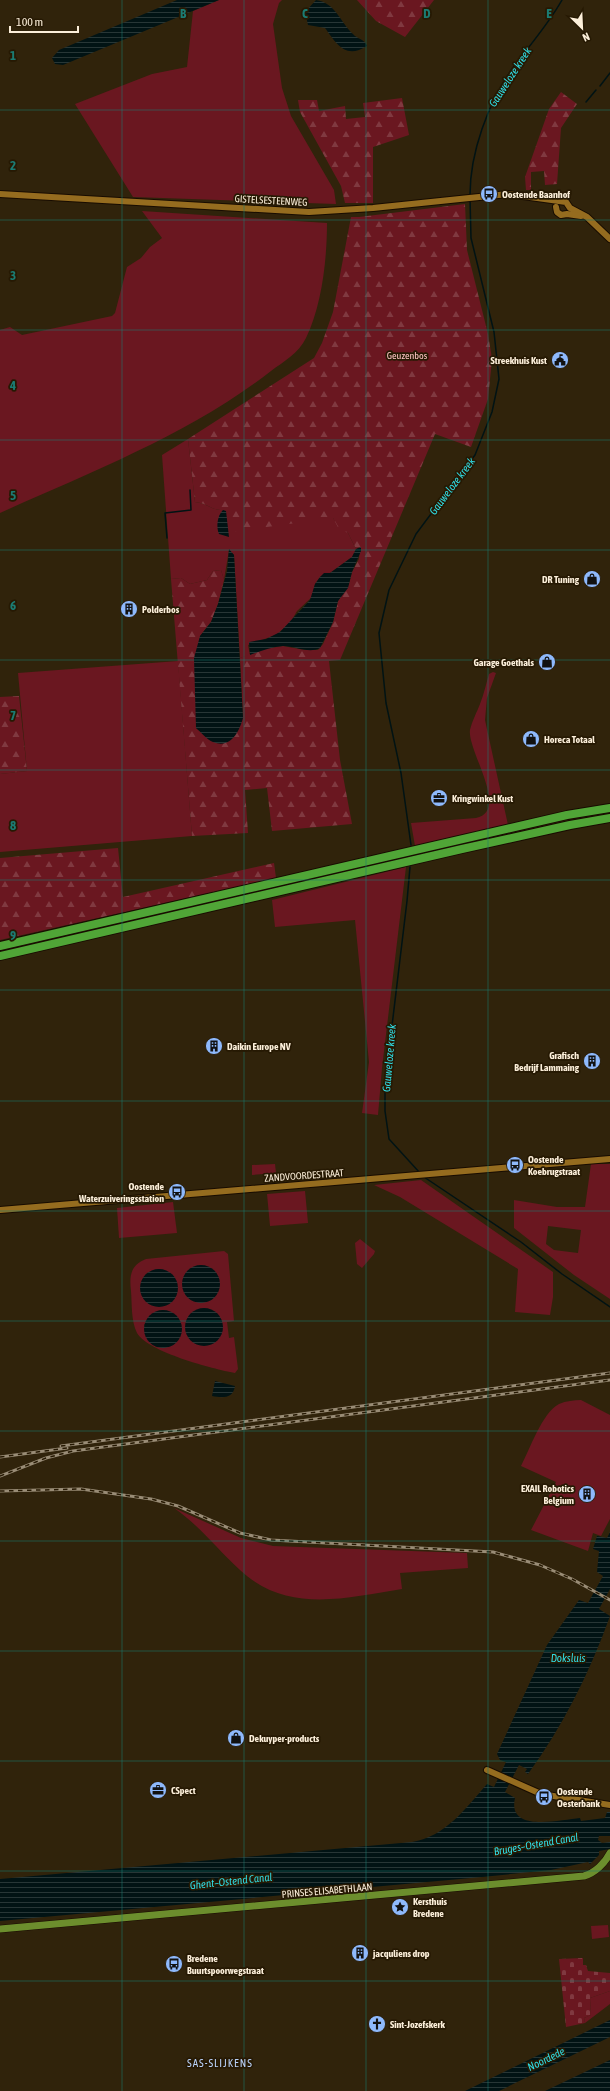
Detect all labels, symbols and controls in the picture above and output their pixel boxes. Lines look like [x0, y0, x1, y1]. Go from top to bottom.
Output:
text: B [180, 6, 187, 21]
text: C [302, 6, 308, 21]
text: D [423, 6, 431, 21]
text: E [546, 6, 552, 21]
scale bar [10, 8, 78, 34]
north arrow [562, 8, 602, 48]
text: 100 m [16, 15, 43, 29]
text: N [581, 30, 591, 44]
water label: Gauweloze kreek [486, 45, 534, 109]
text: 1 [10, 48, 16, 63]
text: 2 [10, 158, 16, 173]
bus stop icon: Oostende Baanhof [479, 184, 499, 204]
place label: Oostende Baanhof [502, 189, 570, 200]
street label: GISTELSESTEENWEG [234, 193, 308, 208]
text: 3 [10, 268, 16, 283]
park label: Geuzenbos [387, 350, 428, 361]
public building icon: Streekhuis Kust [550, 350, 570, 370]
place label: Streekhuis Kust [491, 355, 547, 366]
text: 4 [9, 378, 16, 393]
water label: Gauweloze kreek [427, 455, 477, 517]
text: 5 [10, 488, 16, 503]
shop icon: DR Tuning [582, 569, 602, 589]
place label: DR Tuning [542, 574, 580, 585]
text: 6 [10, 598, 16, 613]
building icon: Polderbos [119, 599, 139, 619]
place label: Polderbos [142, 604, 180, 615]
shop icon: Garage Goethals [537, 652, 557, 672]
place label: Garage Goethals [474, 657, 534, 668]
text: 7 [10, 708, 16, 723]
shop icon: Horeca Totaal [521, 729, 541, 749]
place label: Horeca Totaal [544, 734, 595, 745]
office icon: Kringwinkel Kust [429, 788, 449, 808]
place label: Kringwinkel Kust [452, 793, 513, 804]
text: 8 [10, 818, 16, 833]
text: 9 [10, 928, 16, 943]
water label: Gauweloze kreek [380, 1023, 398, 1093]
building icon: Daikin Europe NV [204, 1036, 224, 1056]
place label: Daikin Europe NV [227, 1041, 291, 1052]
place label: Grafisch Bedrijf Lammaing [514, 1050, 580, 1073]
building icon: Grafisch Bedrijf Lammaing [582, 1051, 602, 1071]
place label: Oostende Koebrugstraat [528, 1154, 580, 1177]
bus stop icon: Oostende Koebrugstraat [505, 1155, 525, 1175]
street label: ZANDVOORDESTRAAT [264, 1167, 345, 1184]
place label: Oostende Waterzuiveringsstation [78, 1181, 164, 1204]
bus stop icon: Oostende Waterzuiveringsstation [167, 1182, 187, 1202]
place label: EXAIL Robotics Belgium [521, 1483, 574, 1506]
building icon: EXAIL Robotics Belgium [577, 1484, 597, 1504]
water label: Doksluis [551, 1652, 585, 1664]
shop icon: Dekuyper-products [226, 1728, 246, 1748]
place label: Dekuyper-products [249, 1733, 320, 1744]
office icon: CSpect [148, 1780, 168, 1800]
place label: CSpect [171, 1785, 196, 1796]
place label: Oostende Oesterbank [557, 1786, 600, 1809]
bus stop icon: Oostende Oesterbank [534, 1787, 554, 1807]
water label: Bruges–Ostend Canal [493, 1831, 579, 1857]
water label: Ghent–Ostend Canal [189, 1871, 273, 1891]
street label: PRINSES ELISABETHLAAN [281, 1881, 373, 1900]
place label: Kersthuis Bredene [413, 1896, 448, 1919]
place icon: Kersthuis Bredene [390, 1897, 410, 1917]
building icon: jacquliens drop [350, 1943, 370, 1963]
place label: jacquliens drop [372, 1948, 430, 1959]
place label: Bredene Buurtspoorwegstraat [187, 1953, 264, 1976]
bus stop icon: Bredene Buurtspoorwegstraat [164, 1954, 184, 1974]
church icon: Sint-Jozefskerk [367, 2014, 387, 2034]
place label: Sint-Jozefskerk [390, 2019, 446, 2030]
water label: Noordede [525, 2045, 567, 2073]
district label: SAS-SLIJKENS [187, 2057, 253, 2069]

